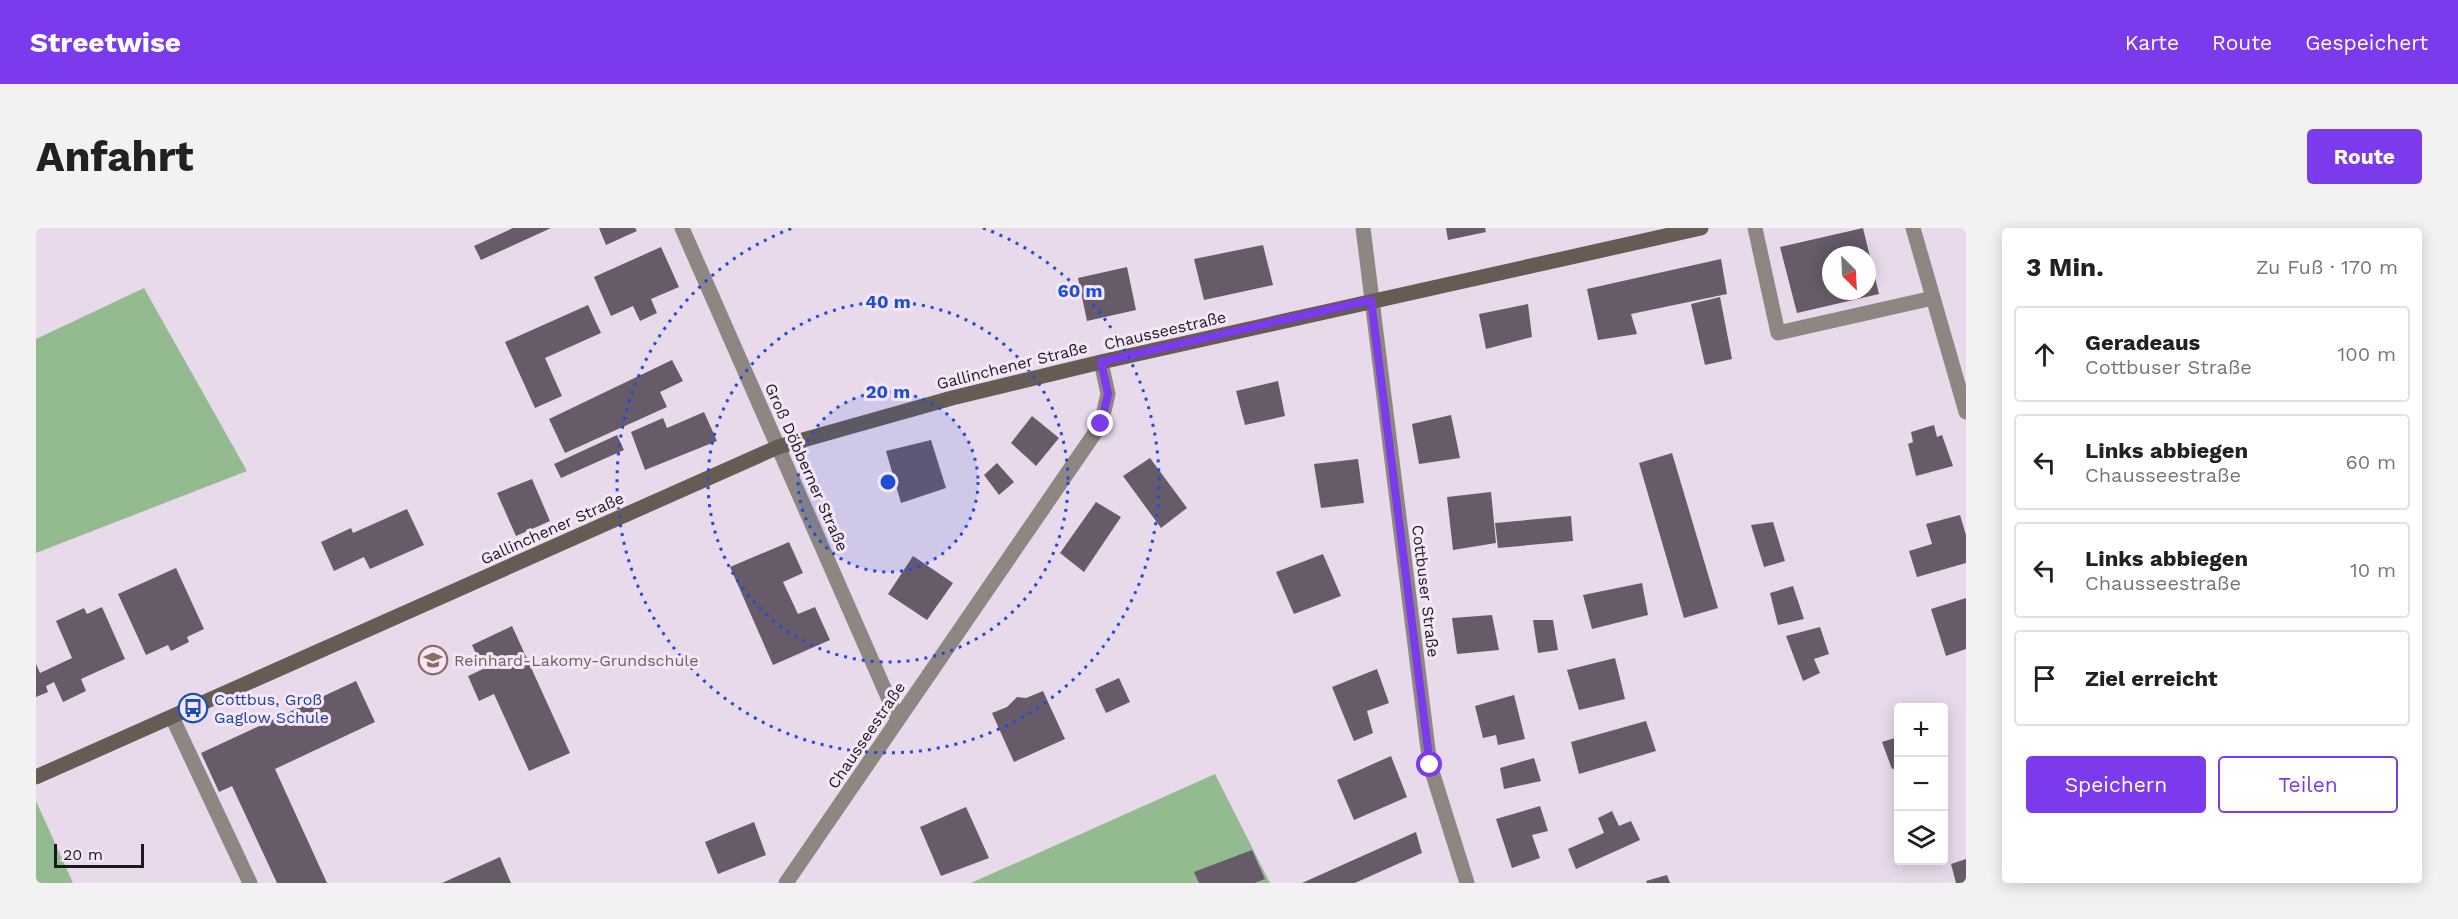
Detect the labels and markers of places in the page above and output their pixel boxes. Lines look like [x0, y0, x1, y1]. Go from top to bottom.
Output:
centre of rings [878, 472, 898, 492]
school or university icon: Reinhard-Lakomy-Grundschule [417, 644, 449, 676]
place label: Reinhard-Lakomy-Grundschule [454, 651, 698, 670]
place label: Cottbus, Groß Gaglow Schule [214, 690, 329, 727]
bus stop icon: Cottbus, Groß Gaglow Schule [177, 692, 209, 724]

